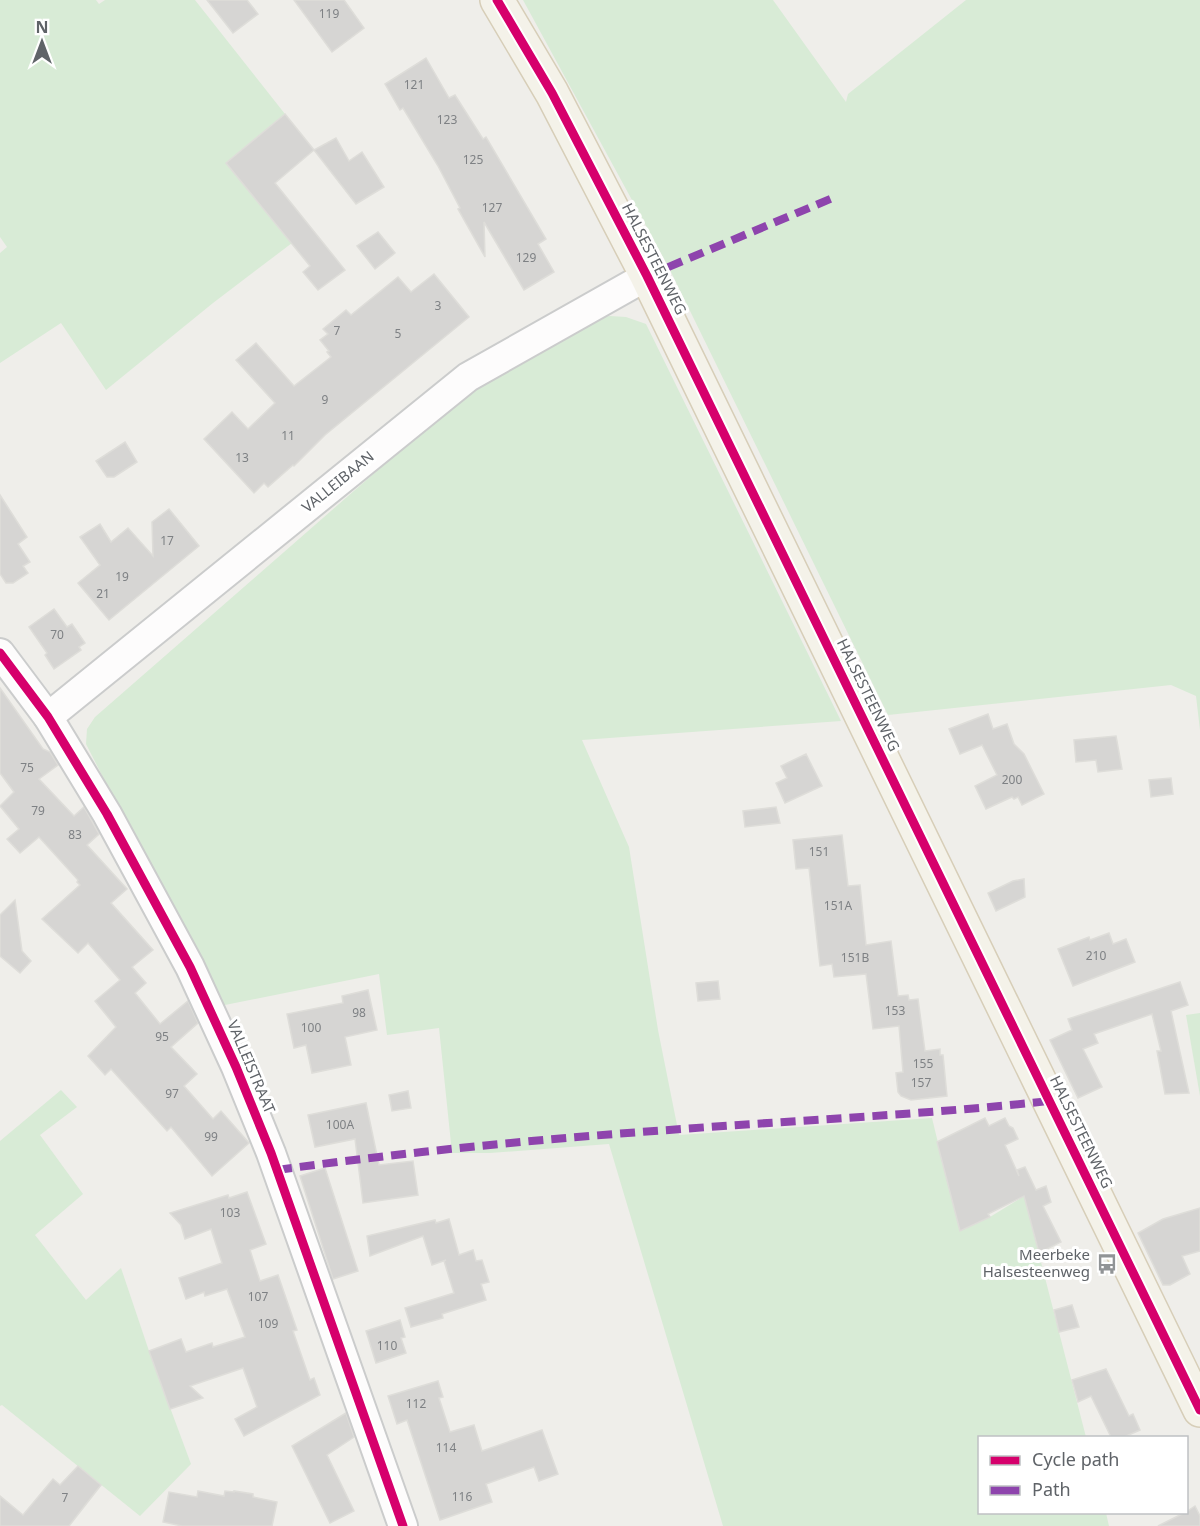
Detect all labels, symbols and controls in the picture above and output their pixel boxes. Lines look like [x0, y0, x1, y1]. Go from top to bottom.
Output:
house number: 119 [319, 5, 339, 22]
north arrow [12, 12, 72, 72]
text: N [35, 16, 49, 38]
house number: 121 [404, 76, 424, 93]
house number: 123 [437, 111, 457, 128]
house number: 125 [463, 151, 483, 168]
house number: 127 [482, 199, 502, 216]
street label: HALSESTEENWEG [618, 199, 692, 318]
house number: 129 [516, 249, 536, 266]
house number: 3 [435, 297, 442, 314]
house number: 7 [334, 322, 341, 339]
house number: 5 [395, 325, 402, 342]
house number: 9 [322, 391, 329, 408]
house number: 11 [281, 427, 295, 444]
street label: VALLEIBAAN [297, 446, 378, 517]
house number: 13 [235, 449, 249, 466]
house number: 17 [160, 532, 174, 549]
house number: 19 [115, 568, 129, 585]
house number: 21 [96, 585, 110, 602]
house number: 70 [50, 626, 64, 643]
street label: HALSESTEENWEG [833, 635, 905, 754]
house number: 75 [20, 759, 34, 776]
house number: 200 [1002, 771, 1022, 788]
house number: 79 [31, 802, 45, 819]
house number: 83 [68, 826, 82, 843]
house number: 151 [809, 843, 829, 860]
house number: 151A [824, 897, 852, 914]
house number: 210 [1086, 947, 1106, 964]
house number: 151B [841, 949, 869, 966]
house number: 153 [885, 1002, 905, 1019]
house number: 98 [352, 1004, 366, 1021]
street label: VALLEISTRAAT [223, 1017, 281, 1117]
house number: 100 [301, 1019, 321, 1036]
house number: 95 [155, 1028, 169, 1045]
house number: 155 [913, 1055, 933, 1072]
street label: HALSESTEENWEG [1046, 1072, 1118, 1191]
house number: 157 [911, 1074, 931, 1091]
house number: 97 [165, 1085, 179, 1102]
house number: 100A [326, 1116, 354, 1133]
house number: 99 [204, 1128, 218, 1145]
house number: 103 [220, 1204, 240, 1221]
place label: Meerbeke Halsesteenweg [983, 1244, 1090, 1281]
bus stop icon: Meerbeke Halsesteenweg [1095, 1252, 1119, 1276]
house number: 107 [248, 1288, 268, 1305]
house number: 109 [258, 1315, 278, 1332]
house number: 110 [377, 1337, 397, 1354]
house number: 112 [406, 1395, 426, 1412]
legend [978, 1436, 1188, 1514]
house number: 114 [436, 1439, 456, 1456]
text: Cycle path [1032, 1447, 1119, 1471]
text: Path [1032, 1477, 1071, 1501]
house number: 116 [452, 1488, 472, 1505]
house number: 7 [62, 1489, 69, 1506]

